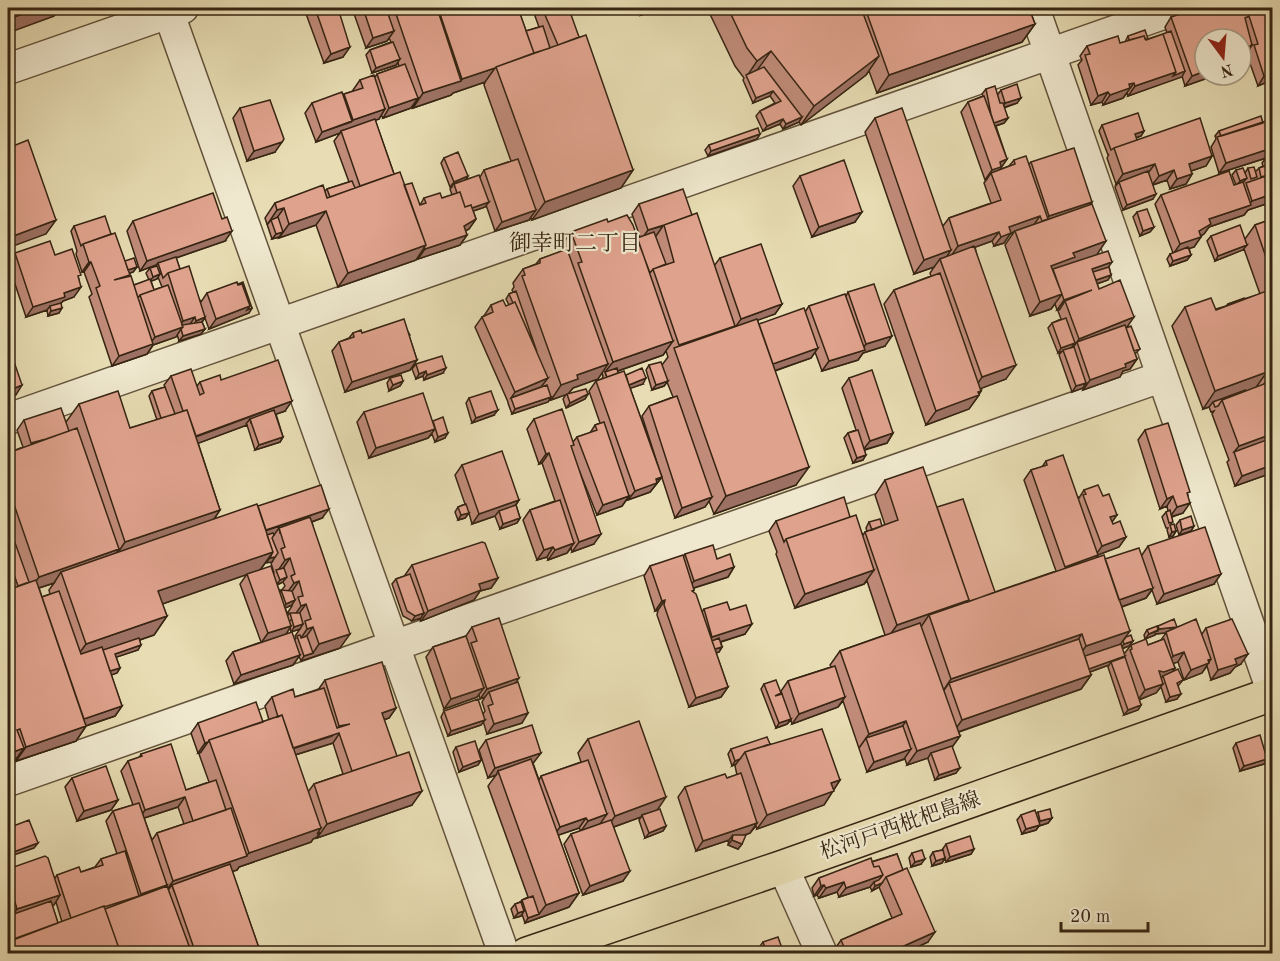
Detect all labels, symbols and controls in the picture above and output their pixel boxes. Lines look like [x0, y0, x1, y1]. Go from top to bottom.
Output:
north arrow [1193, 27, 1253, 87]
text: N [1218, 60, 1235, 79]
district label: 御幸町二丁目 [509, 231, 641, 255]
street label: 松河戸西枇杷島線 [817, 787, 983, 864]
scale bar [1061, 895, 1148, 933]
text: 20 m [1070, 908, 1110, 926]

